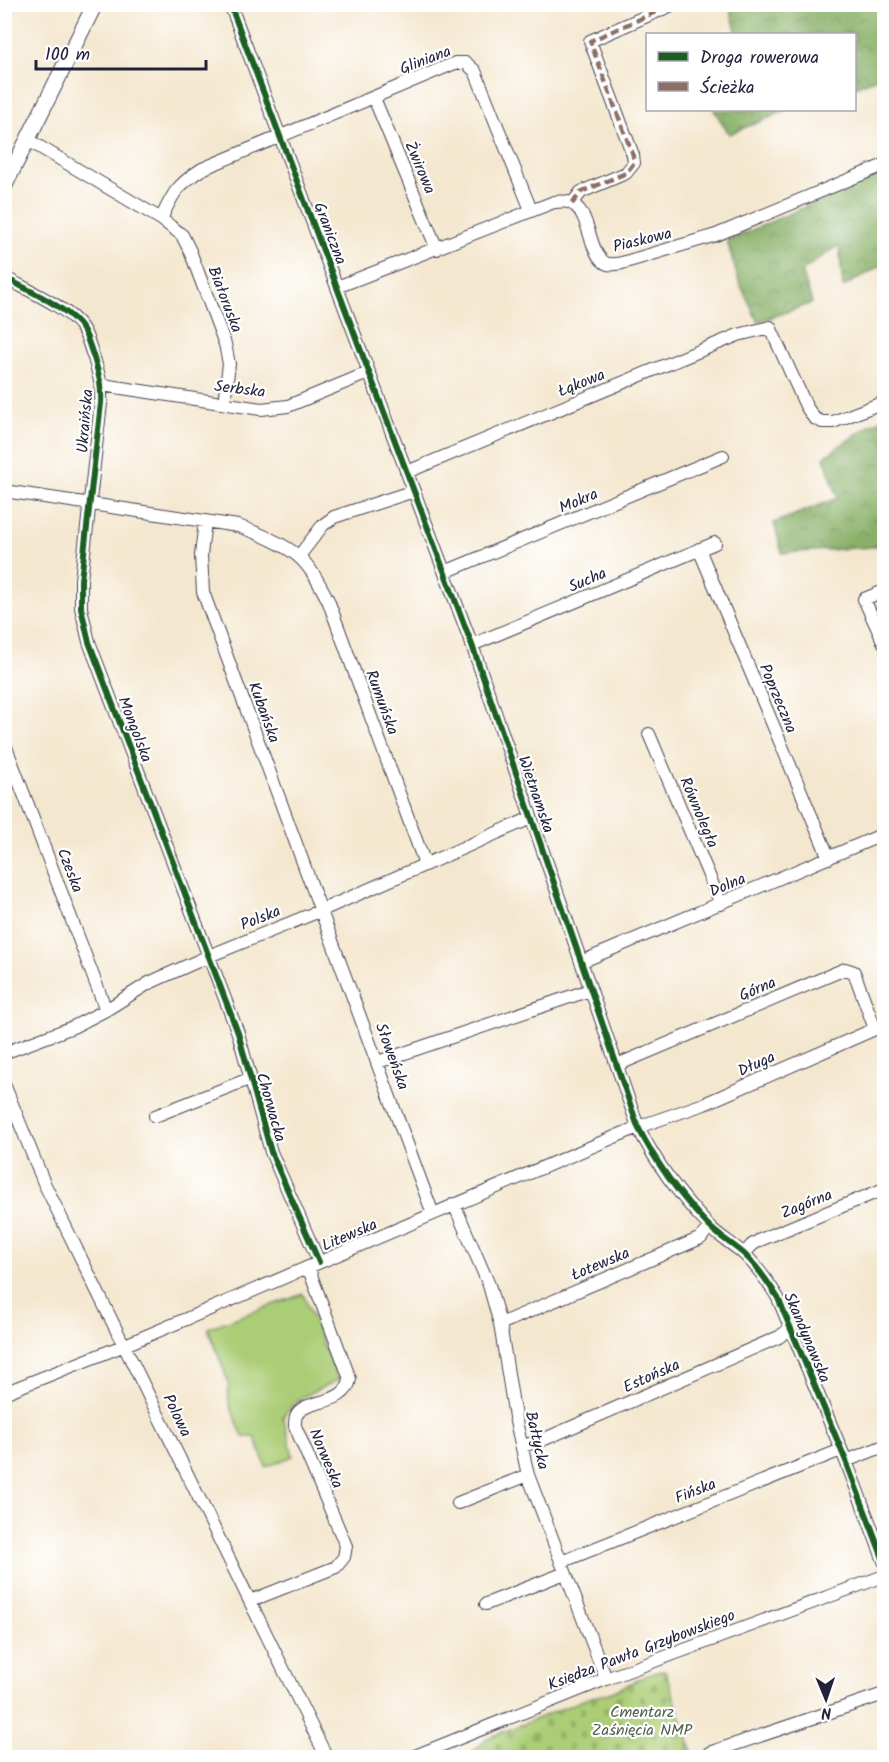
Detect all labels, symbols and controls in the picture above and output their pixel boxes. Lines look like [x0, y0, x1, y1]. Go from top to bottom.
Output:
scale bar [36, 33, 206, 71]
legend [646, 33, 856, 111]
street label: Gliniana [396, 39, 455, 82]
text: 100 m [45, 41, 90, 70]
text: Droga rowerowa [700, 44, 819, 73]
text: Ścieżka [700, 74, 755, 103]
street label: Żwirowa [397, 137, 442, 198]
street label: Graniczna [306, 199, 353, 268]
street label: Piaskowa [610, 221, 674, 260]
street label: Białoruska [200, 263, 249, 336]
street label: Łąkowa [554, 363, 609, 404]
street label: Serbska [213, 374, 267, 405]
street label: Ukraińska [70, 388, 101, 454]
street label: Mokra [555, 482, 602, 521]
street label: Sucha [565, 561, 611, 600]
street label: Poprzeczna [752, 660, 803, 737]
street label: Rumuńska [358, 666, 405, 739]
street label: Kubańska [241, 678, 286, 747]
street label: Mongolska [111, 693, 159, 766]
street label: Wietnamska [511, 752, 560, 837]
street label: Równoległa [672, 773, 725, 852]
street label: Czeska [50, 845, 89, 896]
street label: Dolna [705, 867, 750, 904]
street label: Polska [237, 899, 285, 938]
street label: Górna [735, 970, 780, 1008]
street label: Słoweńska [368, 1019, 415, 1094]
street label: Długa [734, 1045, 779, 1084]
street label: Chorwacka [249, 1070, 292, 1145]
street label: Zagórna [777, 1183, 836, 1226]
street label: Litewska [318, 1212, 381, 1258]
street label: Łotewska [567, 1241, 634, 1288]
street label: Skandynawska [776, 1288, 837, 1387]
street label: Estońska [619, 1353, 684, 1400]
street label: Polowa [155, 1390, 198, 1442]
street label: Bałtycka [518, 1409, 555, 1472]
street label: Norweska [302, 1425, 349, 1493]
street label: Fińska [671, 1472, 720, 1511]
street label: Księdza Pawła Grzybowskiego [544, 1603, 739, 1698]
north arrow [796, 1669, 856, 1729]
park label: Cmentarz Zaśnięcia NMP [592, 1700, 693, 1743]
text: N [821, 1700, 832, 1725]

